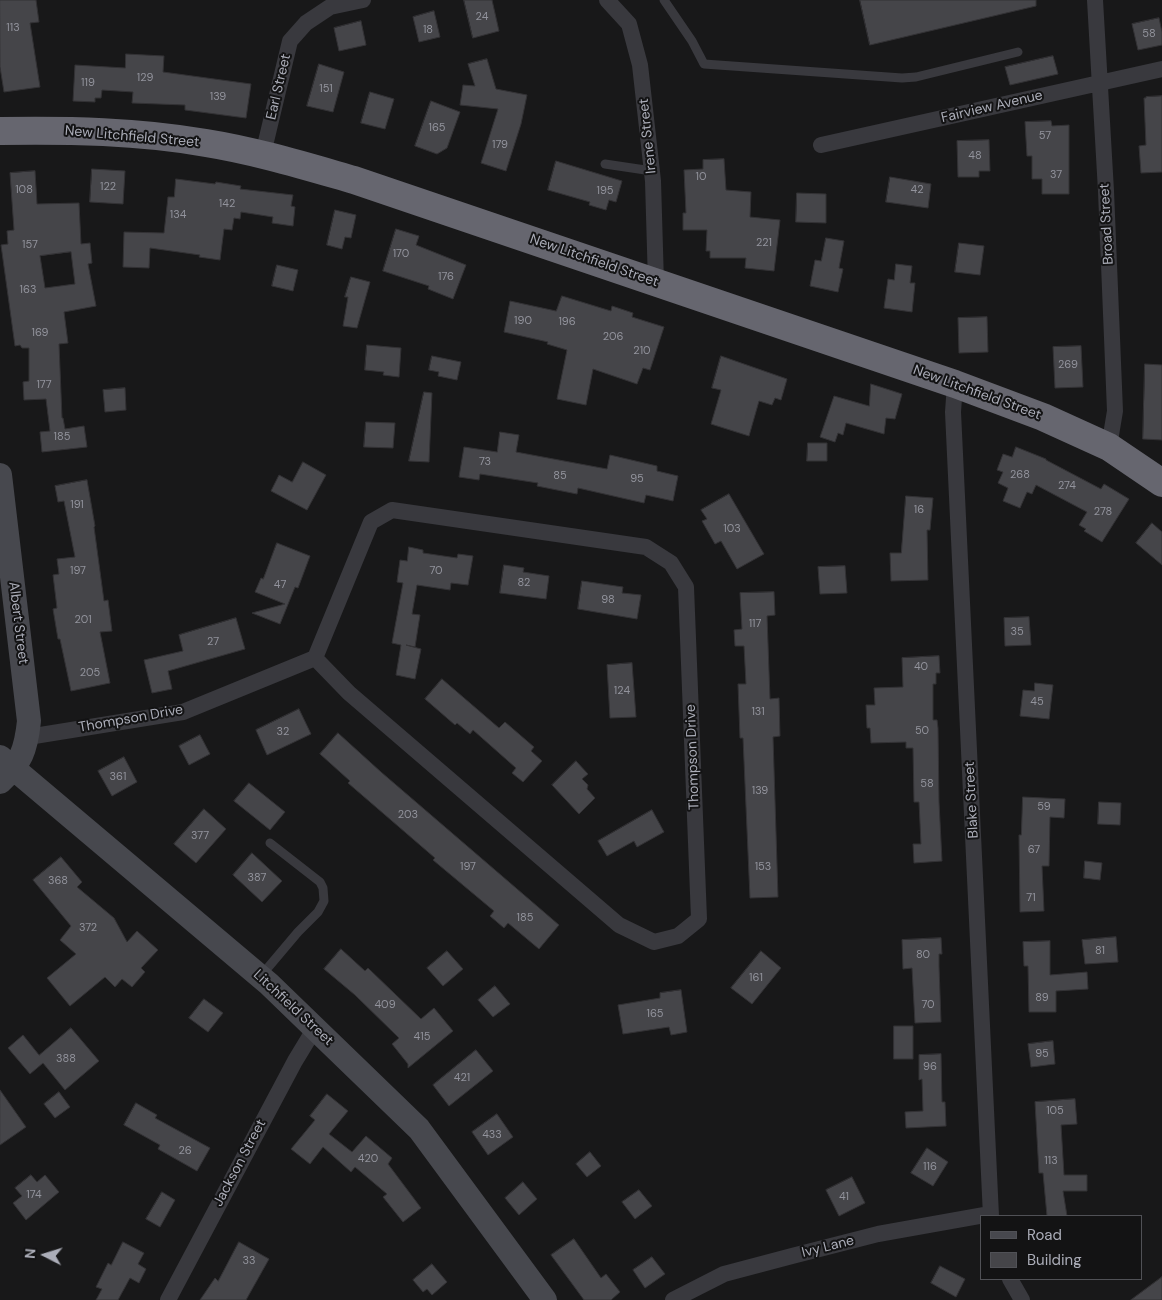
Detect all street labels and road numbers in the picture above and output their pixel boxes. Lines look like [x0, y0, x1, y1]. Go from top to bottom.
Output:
street label: Earl Street [263, 52, 295, 122]
street label: Fairview Avenue [940, 87, 1044, 127]
street label: Irene Street [636, 98, 660, 174]
street label: New Litchfield Street [64, 123, 200, 151]
street label: Broad Street [1096, 183, 1118, 265]
street label: New Litchfield Street [527, 231, 661, 291]
street label: New Litchfield Street [911, 362, 1043, 424]
street label: Albert Street [5, 581, 31, 665]
street label: Thompson Drive [78, 702, 184, 736]
street label: Thompson Drive [683, 704, 703, 810]
street label: Blake Street [962, 761, 982, 839]
street label: Litchfield Street [250, 967, 336, 1049]
street label: Jackson Street [210, 1117, 270, 1209]
street label: Ivy Lane [800, 1232, 856, 1262]

